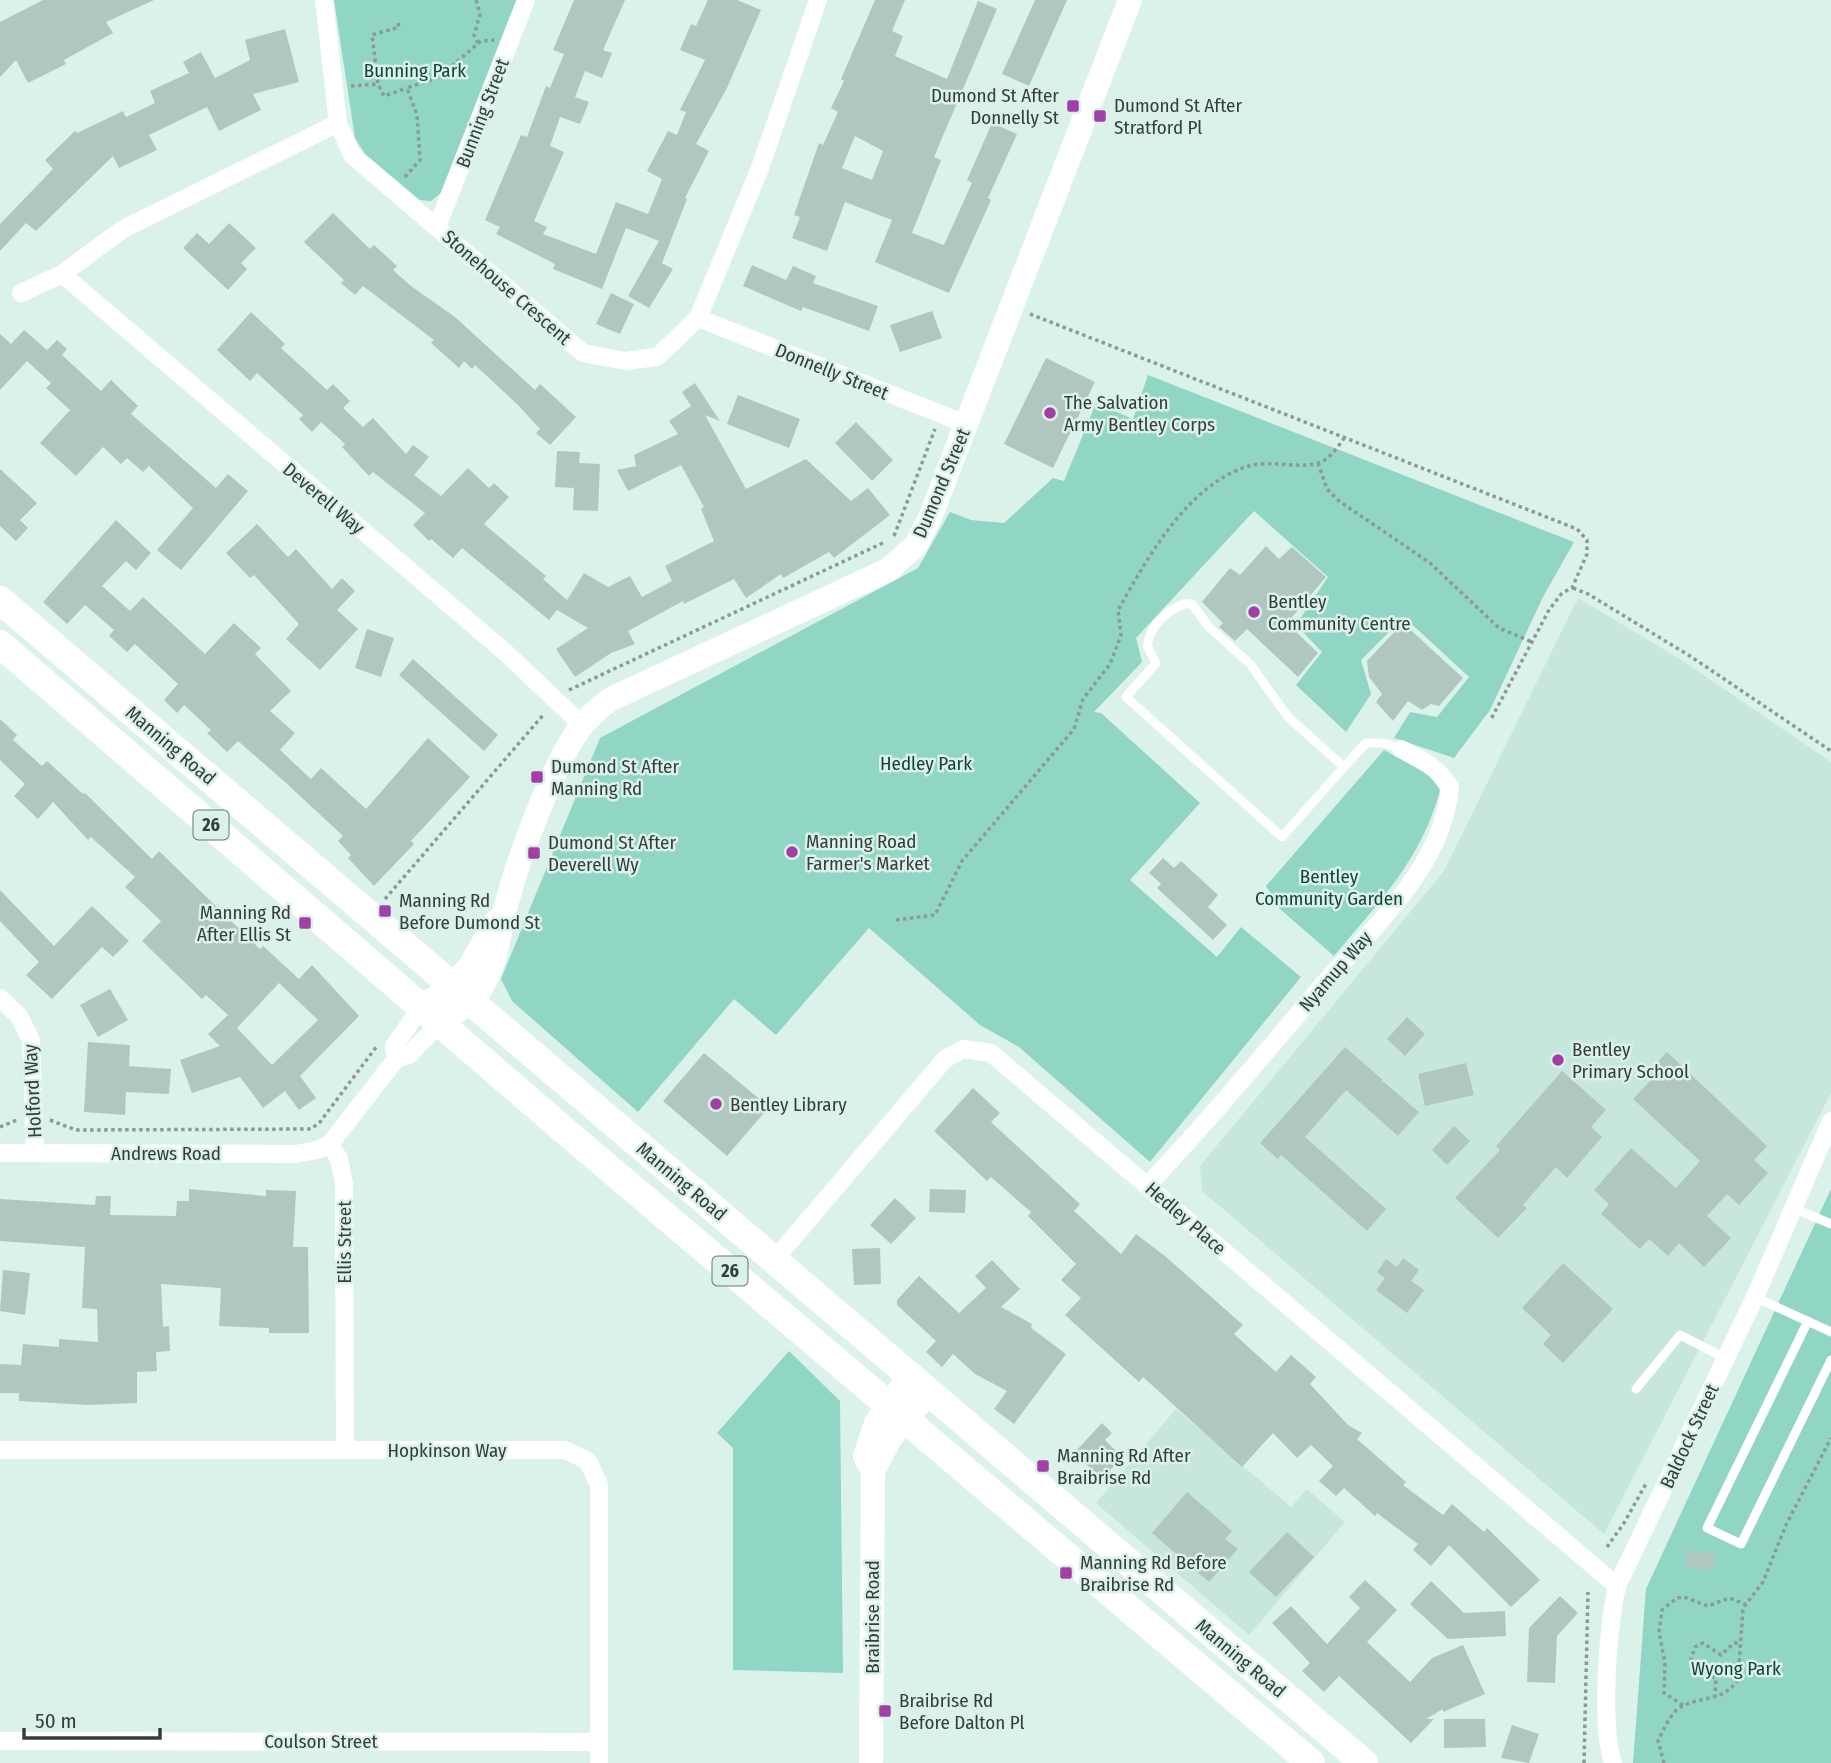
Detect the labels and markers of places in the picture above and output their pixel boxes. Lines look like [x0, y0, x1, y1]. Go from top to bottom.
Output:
place label: Dumond St After Donnelly St [931, 84, 1060, 129]
place label: Dumond St After Stratford Pl [1114, 94, 1242, 139]
marker: Dumond St After Donnelly St [1065, 98, 1081, 114]
marker: Dumond St After Stratford Pl [1092, 108, 1108, 124]
place label: The Salvation Army Bentley Corps [1064, 391, 1215, 436]
marker: The Salvation Army Bentley Corps [1042, 405, 1058, 421]
place label: Bentley Community Centre [1268, 590, 1411, 635]
marker: Bentley Community Centre [1246, 604, 1262, 620]
place label: Dumond St After Manning Rd [551, 755, 679, 800]
marker: Dumond St After Manning Rd [529, 769, 545, 785]
place label: Manning Road Farmer's Market [806, 830, 931, 875]
place label: Dumond St After Deverell Wy [548, 831, 676, 876]
marker: Manning Road Farmer's Market [784, 844, 800, 860]
marker: Dumond St After Deverell Wy [526, 845, 542, 861]
place label: Manning Rd Before Dumond St [399, 889, 541, 934]
place label: Manning Rd After Ellis St [197, 901, 292, 946]
marker: Manning Rd Before Dumond St [377, 903, 393, 919]
marker: Manning Rd After Ellis St [297, 915, 313, 931]
place label: Bentley Primary School [1572, 1038, 1689, 1083]
marker: Bentley Primary School [1550, 1052, 1566, 1068]
place label: Bentley Library [730, 1093, 847, 1116]
marker: Bentley Library [708, 1096, 724, 1112]
place label: Manning Rd After Braibrise Rd [1057, 1444, 1191, 1489]
marker: Manning Rd After Braibrise Rd [1035, 1458, 1051, 1474]
place label: Manning Rd Before Braibrise Rd [1080, 1551, 1227, 1596]
marker: Manning Rd Before Braibrise Rd [1058, 1565, 1074, 1581]
place label: Braibrise Rd Before Dalton Pl [899, 1689, 1025, 1734]
marker: Braibrise Rd Before Dalton Pl [877, 1703, 893, 1719]

